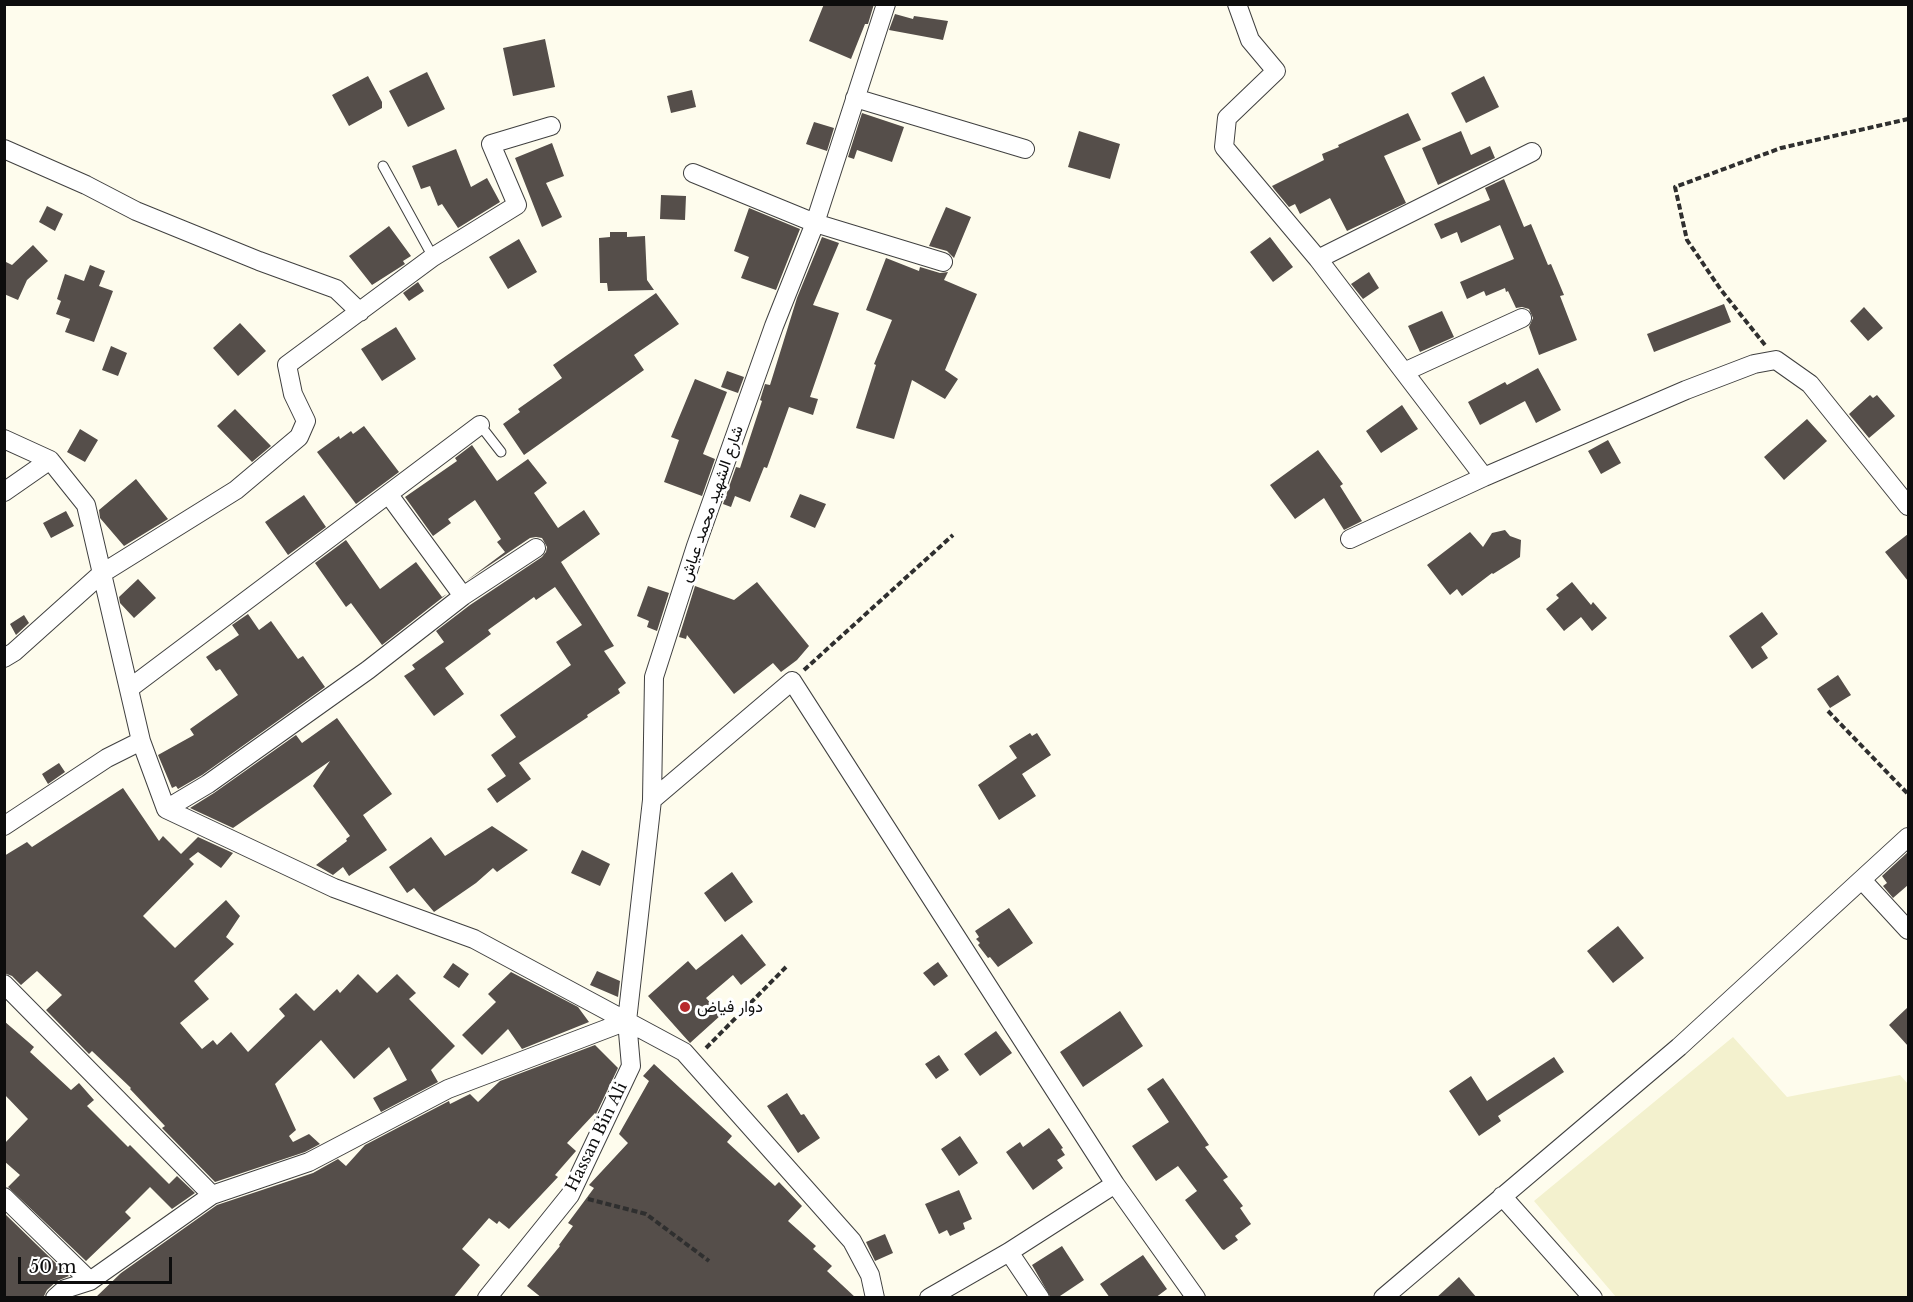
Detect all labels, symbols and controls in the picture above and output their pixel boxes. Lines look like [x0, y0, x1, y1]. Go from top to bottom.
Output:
street label: شارع الشهيد محمد عياش [676, 423, 748, 585]
place label: دوار فياض [697, 997, 763, 1017]
marker: دوار فياض [678, 1000, 692, 1014]
street label: Hassan Bin Ali [562, 1079, 632, 1195]
scale bar [21, 1245, 176, 1283]
text: 50 m [29, 1256, 77, 1278]

